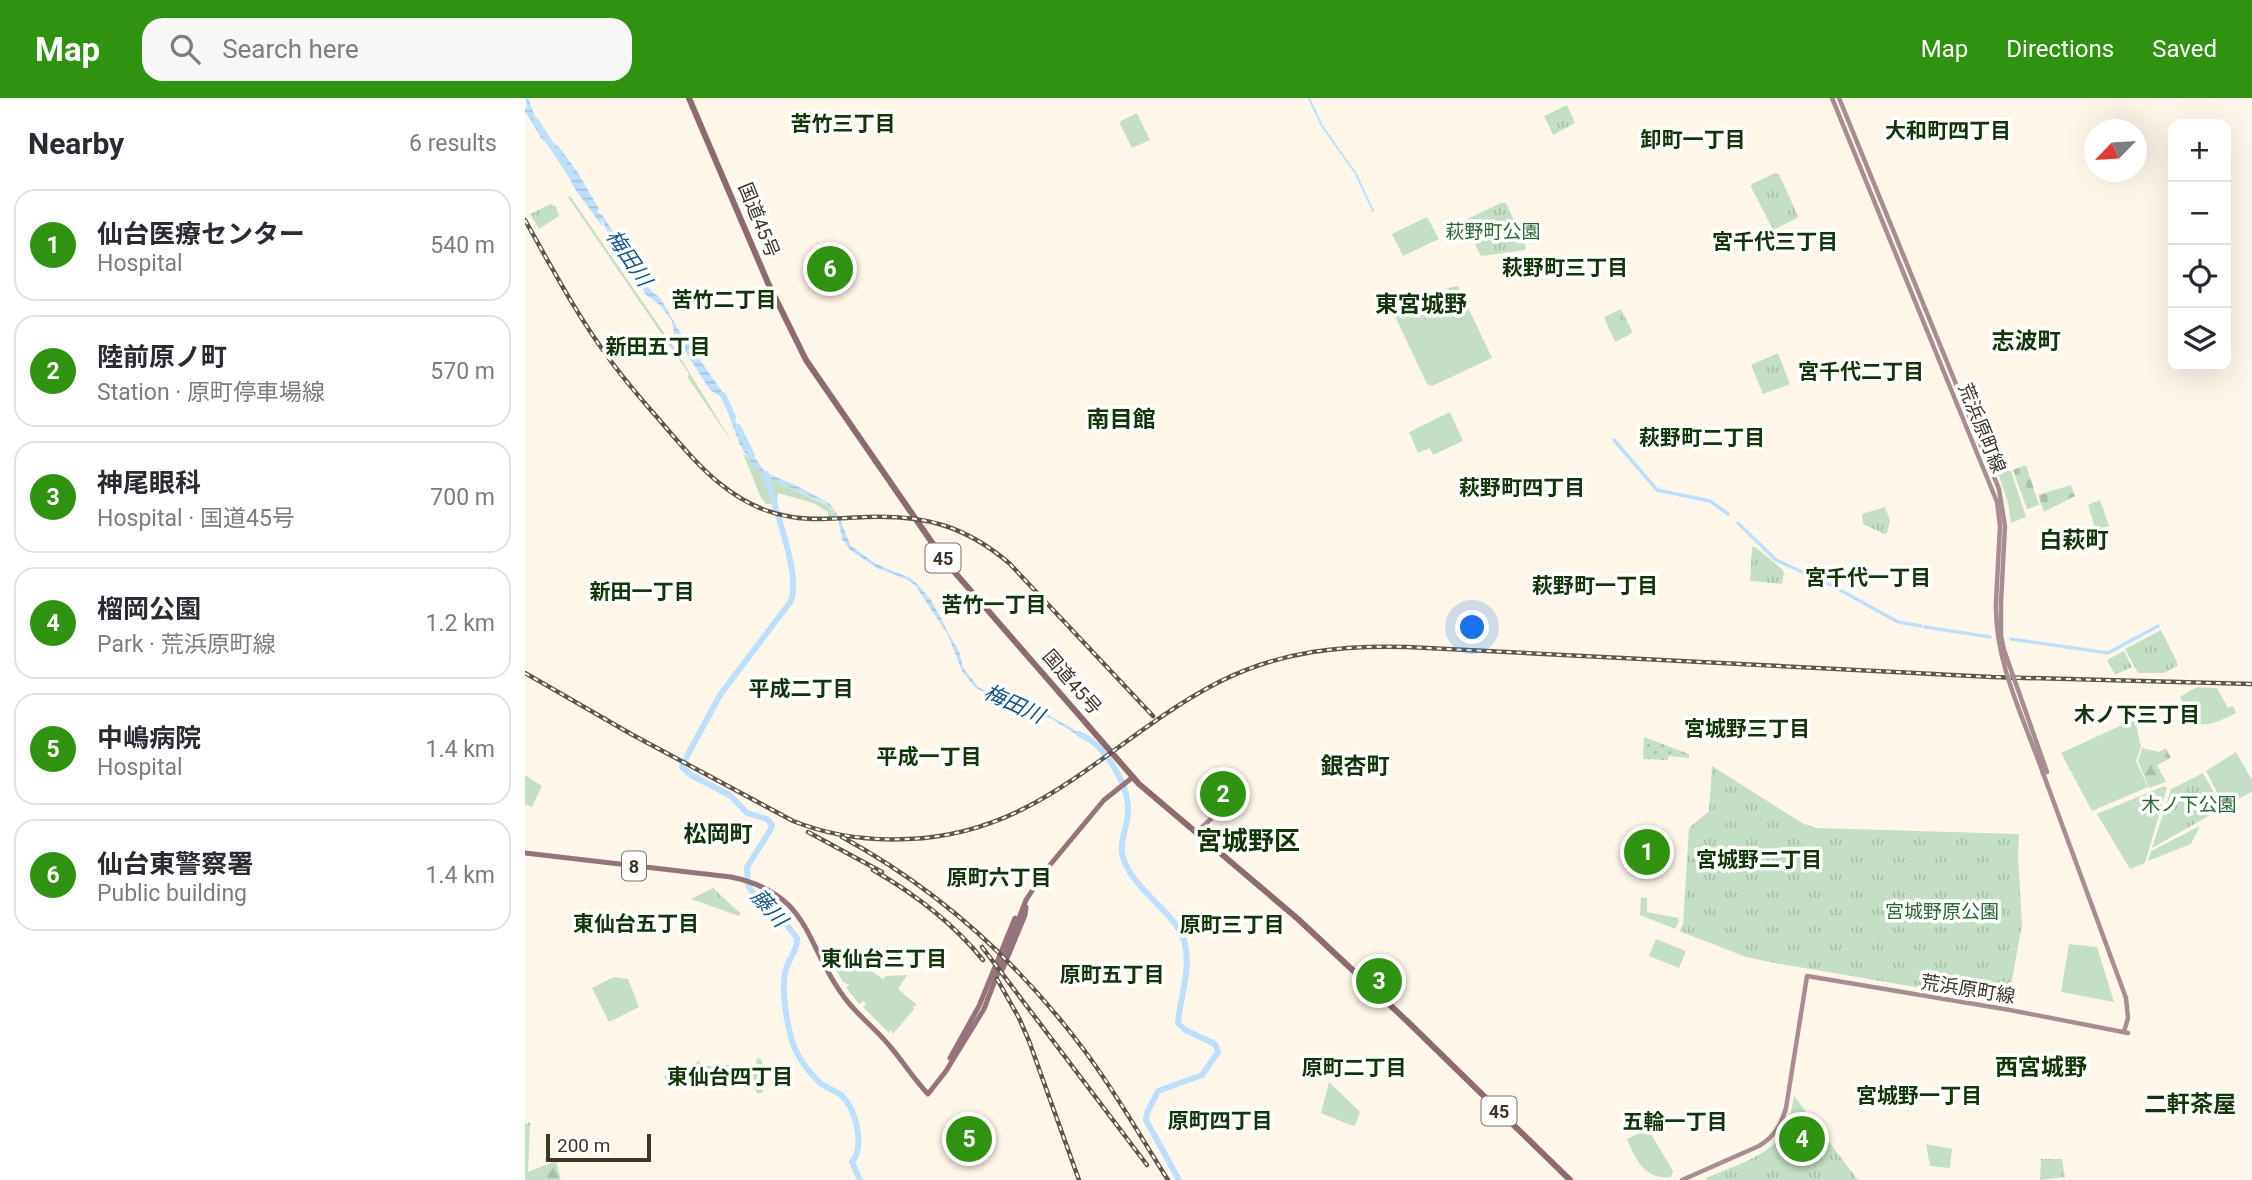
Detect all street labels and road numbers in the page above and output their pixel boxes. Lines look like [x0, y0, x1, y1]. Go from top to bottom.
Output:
street label: 国道45号 [734, 179, 784, 261]
street label: 荒浜原町線 [1954, 380, 2010, 476]
road number: 45 [925, 544, 961, 572]
street label: 国道45号 [1038, 645, 1106, 719]
road number: 8 [622, 852, 646, 880]
street label: 荒浜原町線 [1919, 970, 2017, 1008]
road number: 45 [1481, 1096, 1517, 1126]

